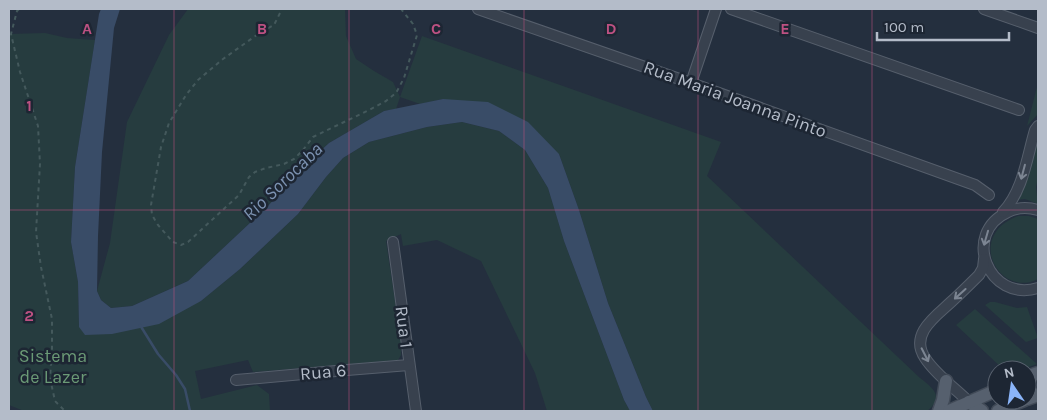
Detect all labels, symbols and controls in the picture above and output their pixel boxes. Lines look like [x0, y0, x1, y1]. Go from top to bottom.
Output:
scale bar [877, 10, 1010, 42]
text: 100 m [884, 18, 924, 36]
text: A [82, 19, 92, 38]
text: B [257, 19, 267, 38]
text: C [431, 19, 441, 38]
text: D [606, 19, 617, 38]
text: E [780, 19, 790, 38]
street label: Rua Maria Joanna Pinto [641, 56, 829, 142]
text: 1 [26, 96, 32, 115]
water label: Rio Sorocaba [238, 138, 327, 225]
one-way arrow [1018, 164, 1027, 180]
one-way arrow [981, 230, 990, 246]
one-way arrow [954, 288, 967, 300]
street label: Rua 1 [391, 305, 417, 349]
text: 2 [24, 306, 34, 325]
park label: Sistema de Lazer [19, 345, 87, 388]
one-way arrow [920, 347, 930, 362]
street label: Rua 6 [299, 359, 347, 385]
north arrow [987, 360, 1037, 410]
text: N [1002, 363, 1016, 382]

